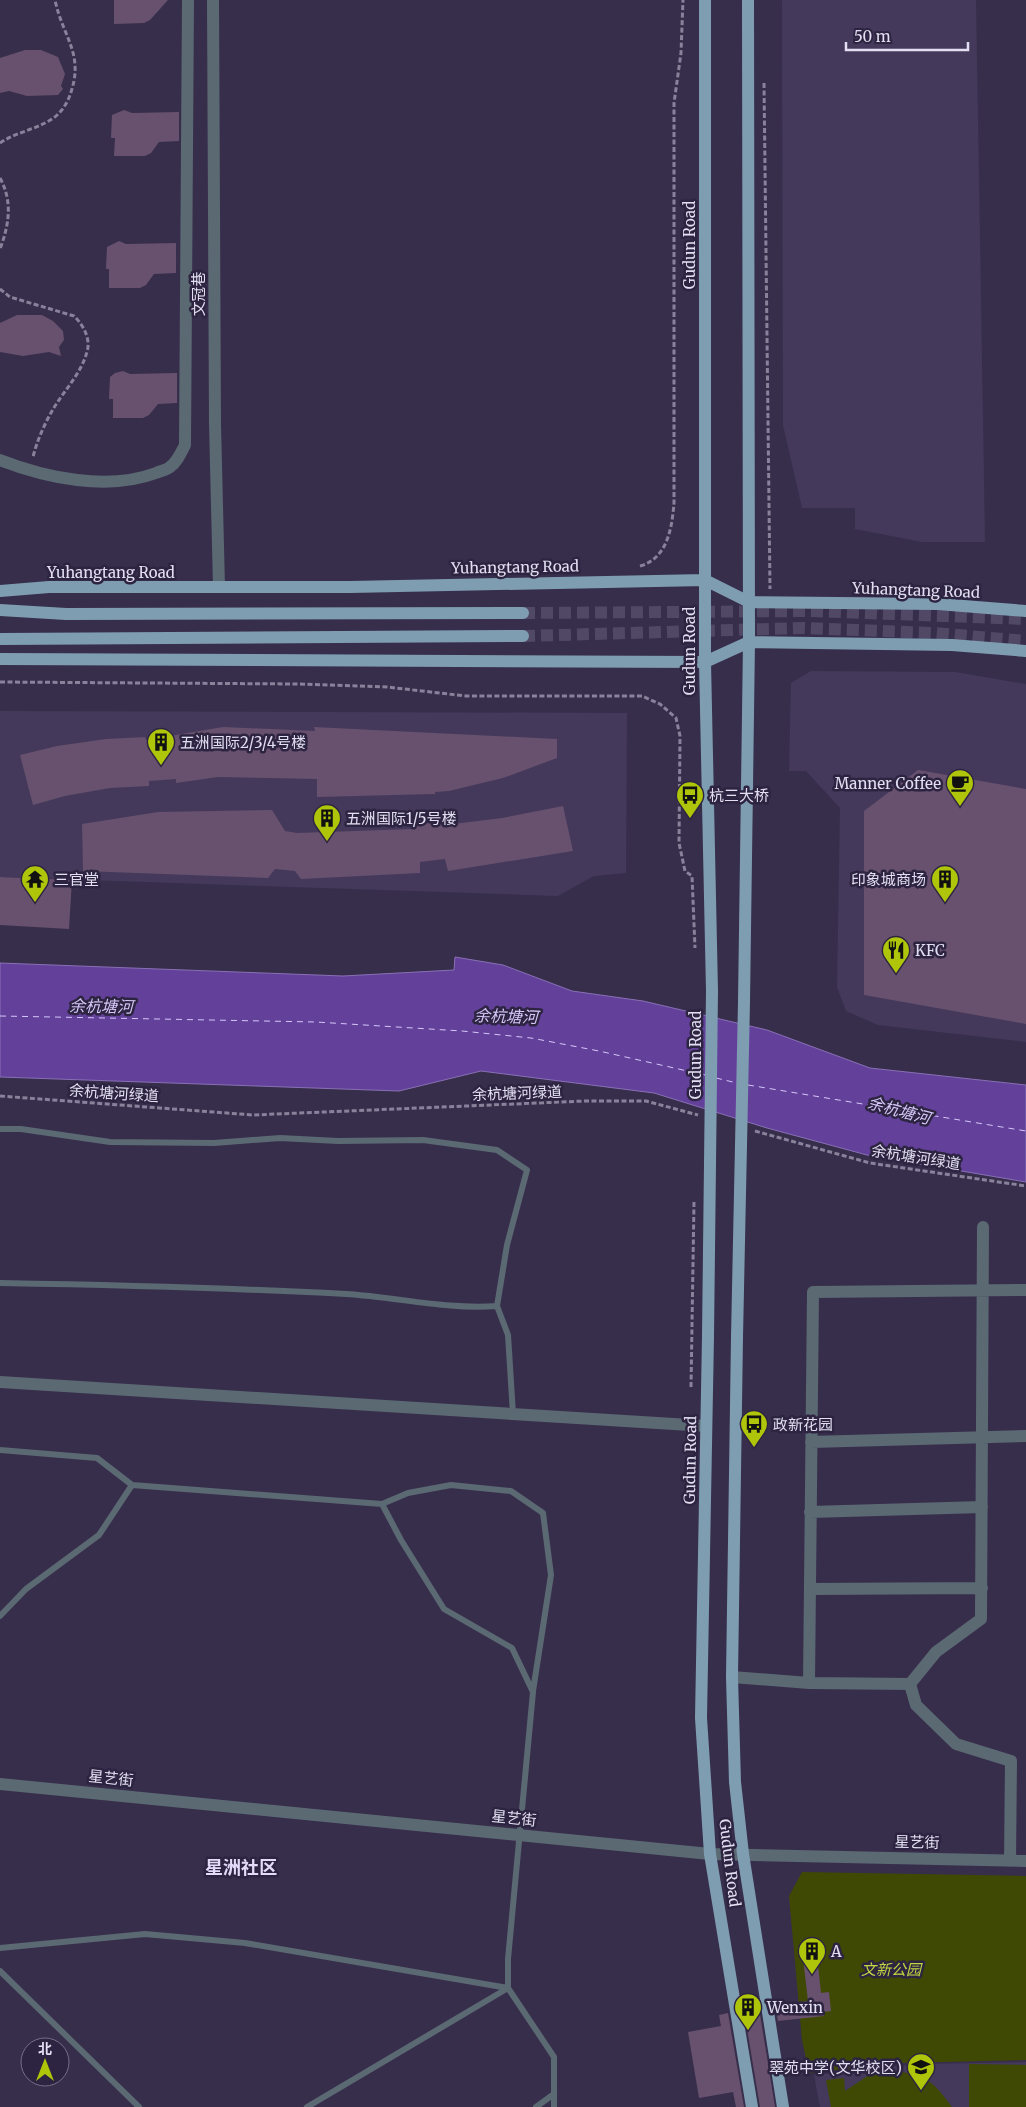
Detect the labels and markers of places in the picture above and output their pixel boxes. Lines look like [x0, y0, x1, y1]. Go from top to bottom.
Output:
building icon: 五洲国际2/3/4号楼 [146, 727, 176, 766]
place label: 五洲国际2/3/4号楼 [180, 733, 306, 752]
cafe icon: Manner Coffee [945, 768, 975, 807]
place label: Manner Coffee [835, 774, 941, 793]
bus stop icon: 杭三大桥 [675, 780, 705, 819]
place label: 杭三大桥 [709, 786, 769, 805]
building icon: 五洲国际1/5号楼 [312, 803, 342, 842]
place label: 五洲国际1/5号楼 [346, 809, 457, 828]
temple icon: 三官堂 [20, 864, 50, 903]
building icon: 印象城商场 [930, 864, 960, 903]
place label: 三官堂 [54, 870, 99, 889]
place label: 印象城商场 [851, 870, 926, 889]
restaurant icon: KFC [881, 935, 911, 974]
place label: KFC [915, 941, 945, 960]
bus stop icon: 政新花园 [739, 1409, 769, 1448]
place label: 政新花园 [773, 1415, 833, 1434]
building icon: A [797, 1936, 827, 1975]
place label: A [830, 1942, 842, 1961]
building icon: Wenxin [733, 1992, 763, 2031]
place label: Wenxin [766, 1998, 823, 2017]
school or university icon: 翠苑中学(文华校区) [906, 2052, 936, 2091]
place label: 翠苑中学(文华校区) [769, 2058, 902, 2077]

